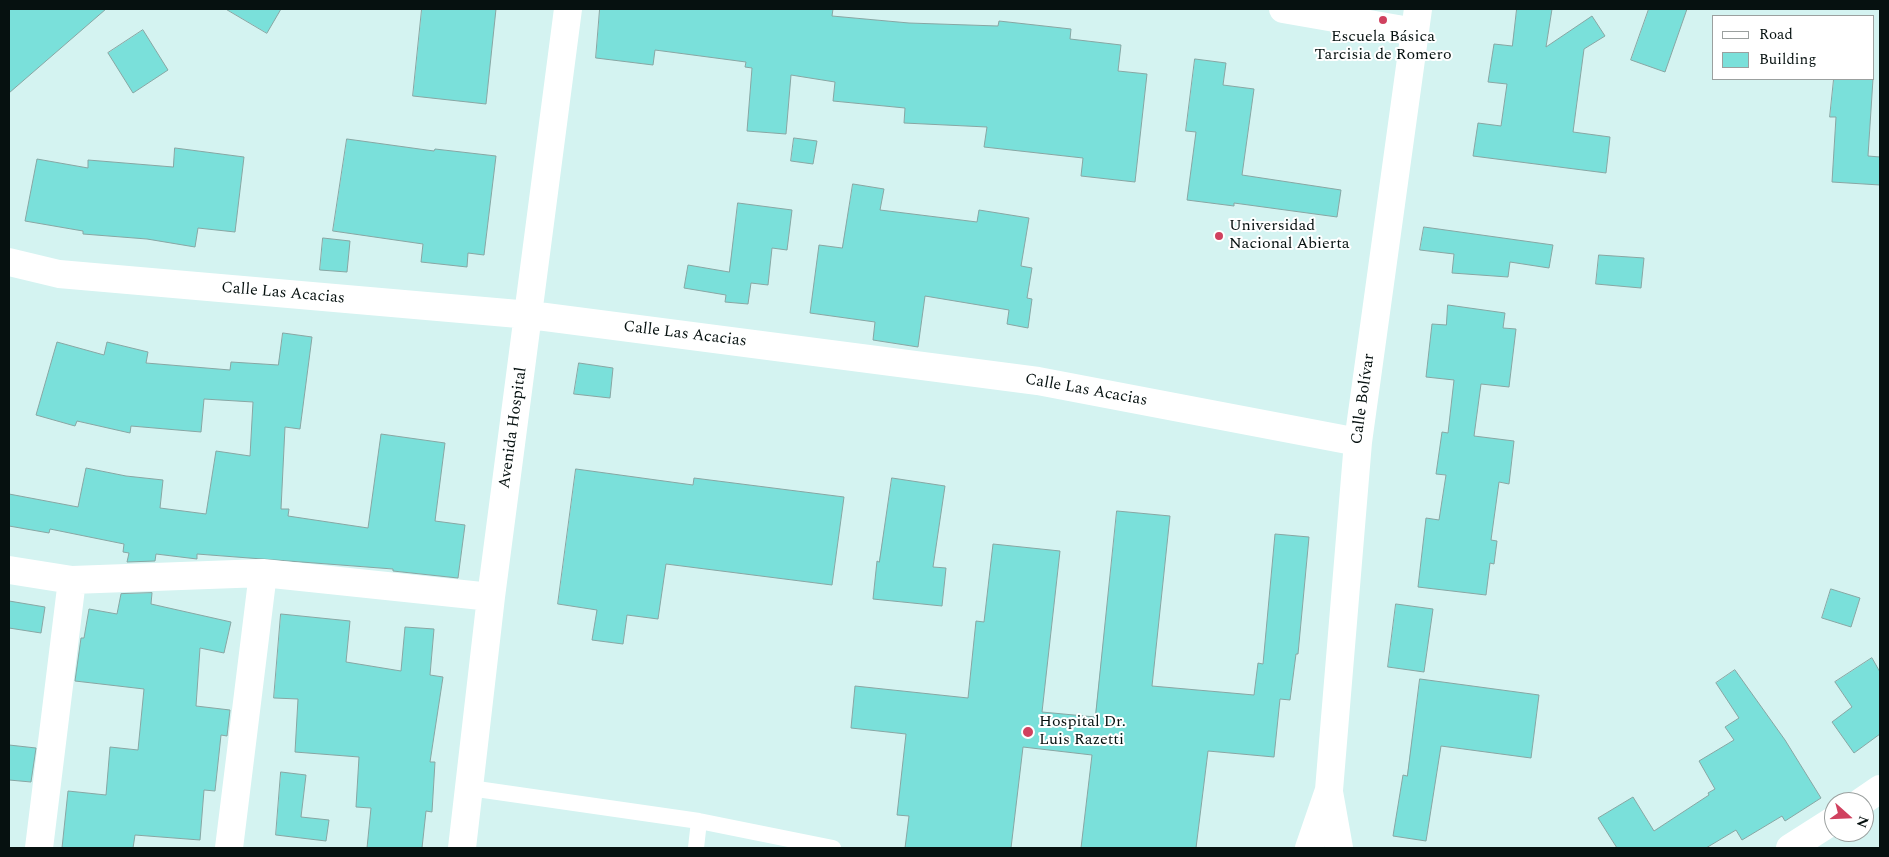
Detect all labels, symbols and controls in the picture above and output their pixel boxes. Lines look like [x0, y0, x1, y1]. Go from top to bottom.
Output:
marker: Escuela Básica Tarcisia de Romero [1377, 14, 1389, 26]
legend [1712, 15, 1874, 80]
text: Road [1759, 23, 1793, 46]
place label: Escuela Básica Tarcisia de Romero [1314, 28, 1452, 66]
text: Building [1759, 48, 1816, 71]
place label: Universidad Nacional Abierta [1229, 217, 1350, 255]
marker: Universidad Nacional Abierta [1213, 230, 1225, 242]
street label: Calle Las Acacias [220, 279, 346, 309]
street label: Calle Las Acacias [622, 318, 748, 352]
street label: Calle Bolívar [1348, 352, 1380, 446]
street label: Avenida Hospital [496, 366, 532, 490]
street label: Calle Las Acacias [1023, 371, 1149, 411]
place label: Hospital Dr. Luis Razetti [1039, 713, 1126, 751]
marker: Hospital Dr. Luis Razetti [1021, 725, 1035, 739]
north arrow [1824, 792, 1874, 842]
text: N [1851, 813, 1874, 831]

